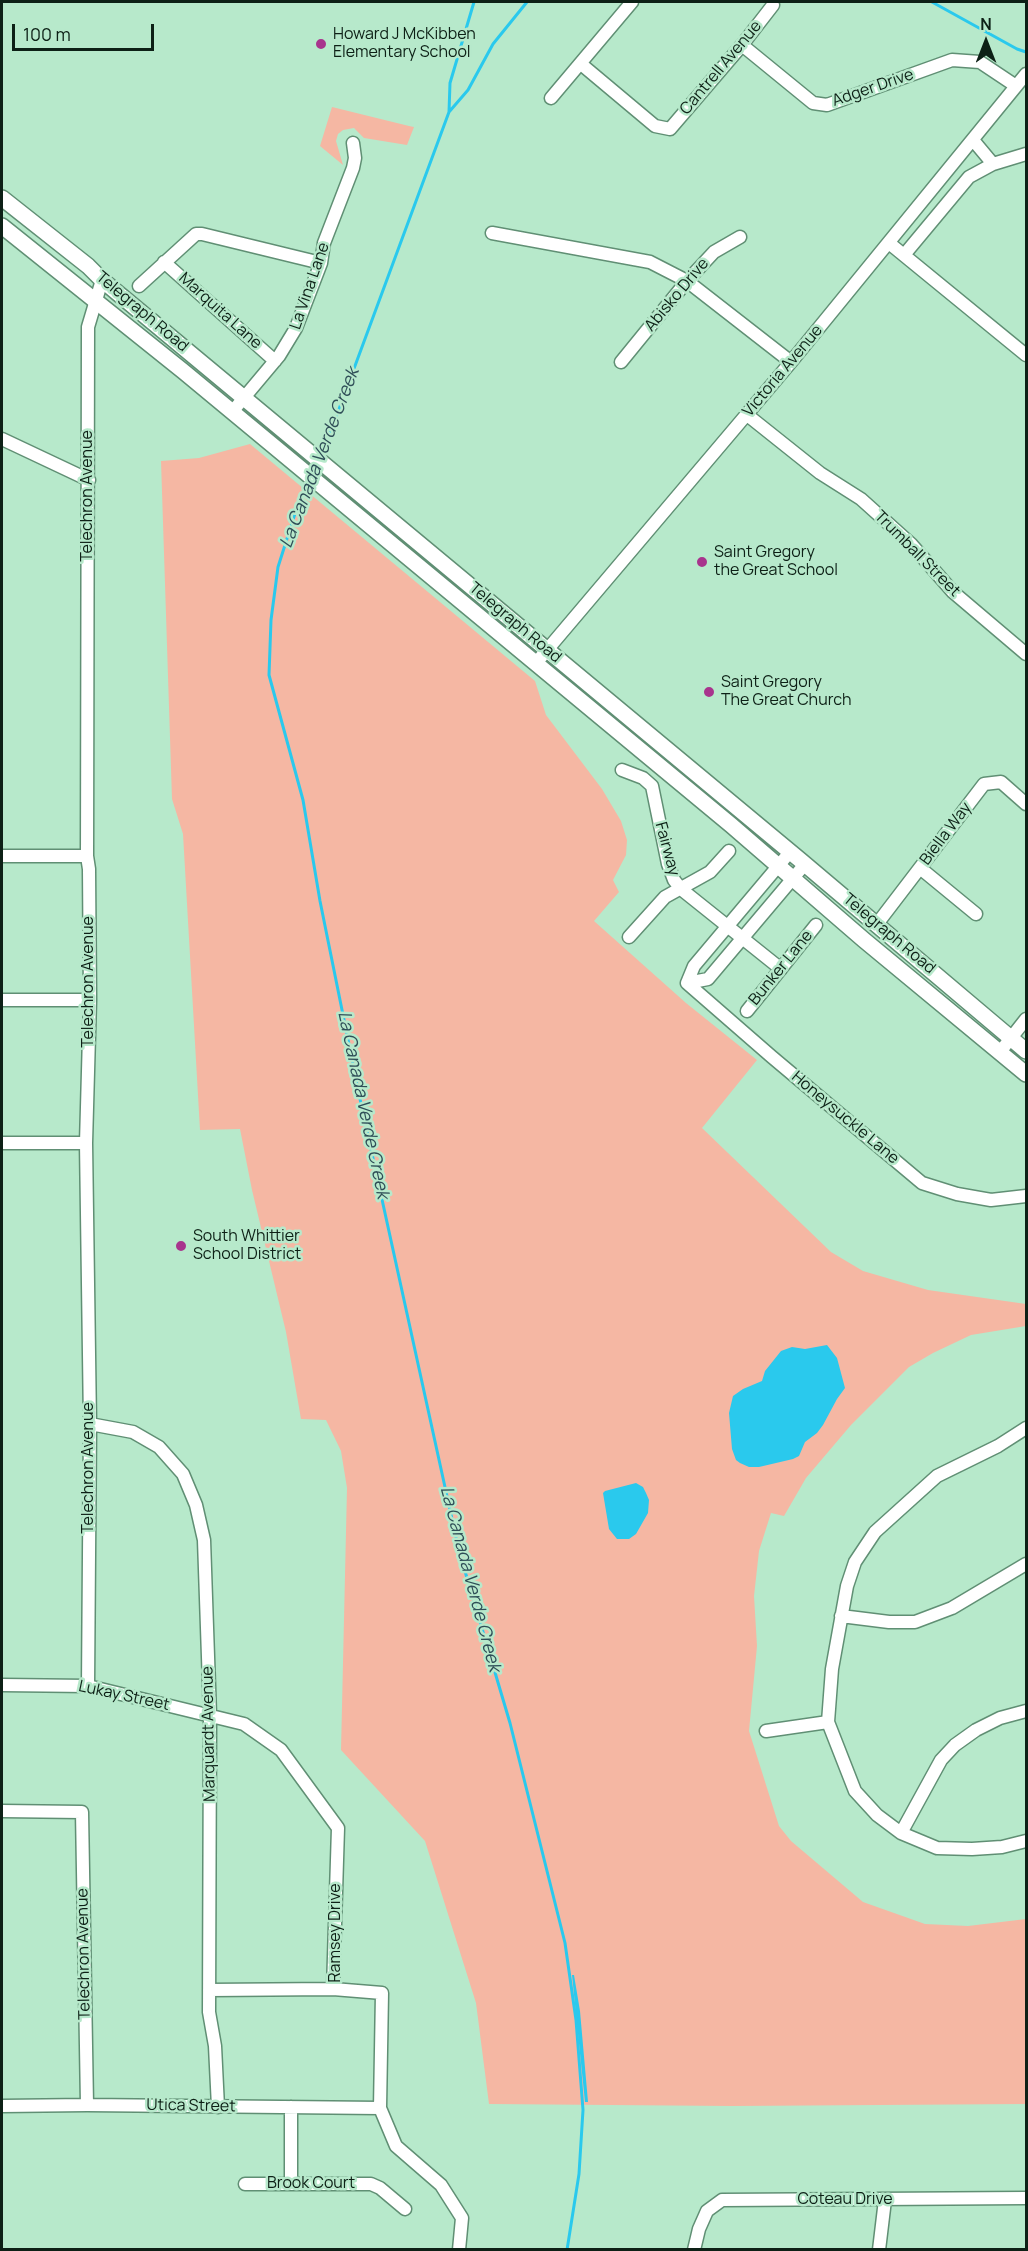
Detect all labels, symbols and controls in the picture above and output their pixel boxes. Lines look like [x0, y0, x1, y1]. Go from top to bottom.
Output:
scale bar [15, 12, 158, 50]
north arrow [956, 12, 1016, 72]
text: N [980, 13, 992, 35]
street label: Cantrell Avenue [676, 17, 766, 119]
text: 100 m [23, 22, 71, 46]
place label: Howard J McKibben Elementary School [333, 25, 476, 63]
marker: Howard J McKibben Elementary School [314, 37, 328, 51]
street label: Adger Drive [830, 65, 916, 111]
street label: La Vina Lane [286, 240, 334, 332]
street label: Abisko Drive [641, 255, 713, 335]
street label: Telegraph Road [92, 268, 192, 356]
street label: Marquita Lane [174, 269, 266, 353]
street label: Victoria Avenue [739, 321, 827, 421]
water label: La Canada Verde Creek [276, 365, 364, 551]
street label: Telechron Avenue [78, 430, 98, 562]
street label: Trumball Street [870, 507, 964, 601]
place label: Saint Gregory the Great School [714, 543, 838, 581]
marker: Saint Gregory the Great School [695, 555, 709, 569]
street label: Telegraph Road [465, 579, 565, 667]
place label: Saint Gregory The Great Church [721, 673, 852, 711]
marker: Saint Gregory The Great Church [702, 685, 716, 699]
street label: Biella Way [916, 799, 976, 869]
street label: Fairway [651, 820, 683, 878]
street label: Telegraph Road [839, 890, 939, 978]
street label: Telechron Avenue [79, 916, 99, 1048]
street label: Bunker Lane [745, 927, 817, 1009]
water label: La Canada Verde Creek [333, 1009, 393, 1201]
street label: Honeysuckle Lane [787, 1067, 903, 1169]
place label: South Whittier School District [193, 1227, 301, 1265]
marker: South Whittier School District [174, 1239, 188, 1253]
street label: Telechron Avenue [79, 1402, 99, 1534]
water label: La Canada Verde Creek [435, 1484, 505, 1674]
street label: Marquardt Avenue [198, 1666, 220, 1802]
street label: Lukay Street [77, 1677, 171, 1715]
street label: Ramsey Drive [326, 1883, 346, 1983]
street label: Telechron Avenue [73, 1888, 95, 2020]
street label: Utica Street [146, 2096, 236, 2116]
street label: Brook Court [267, 2174, 355, 2194]
street label: Coteau Drive [797, 2190, 893, 2210]

